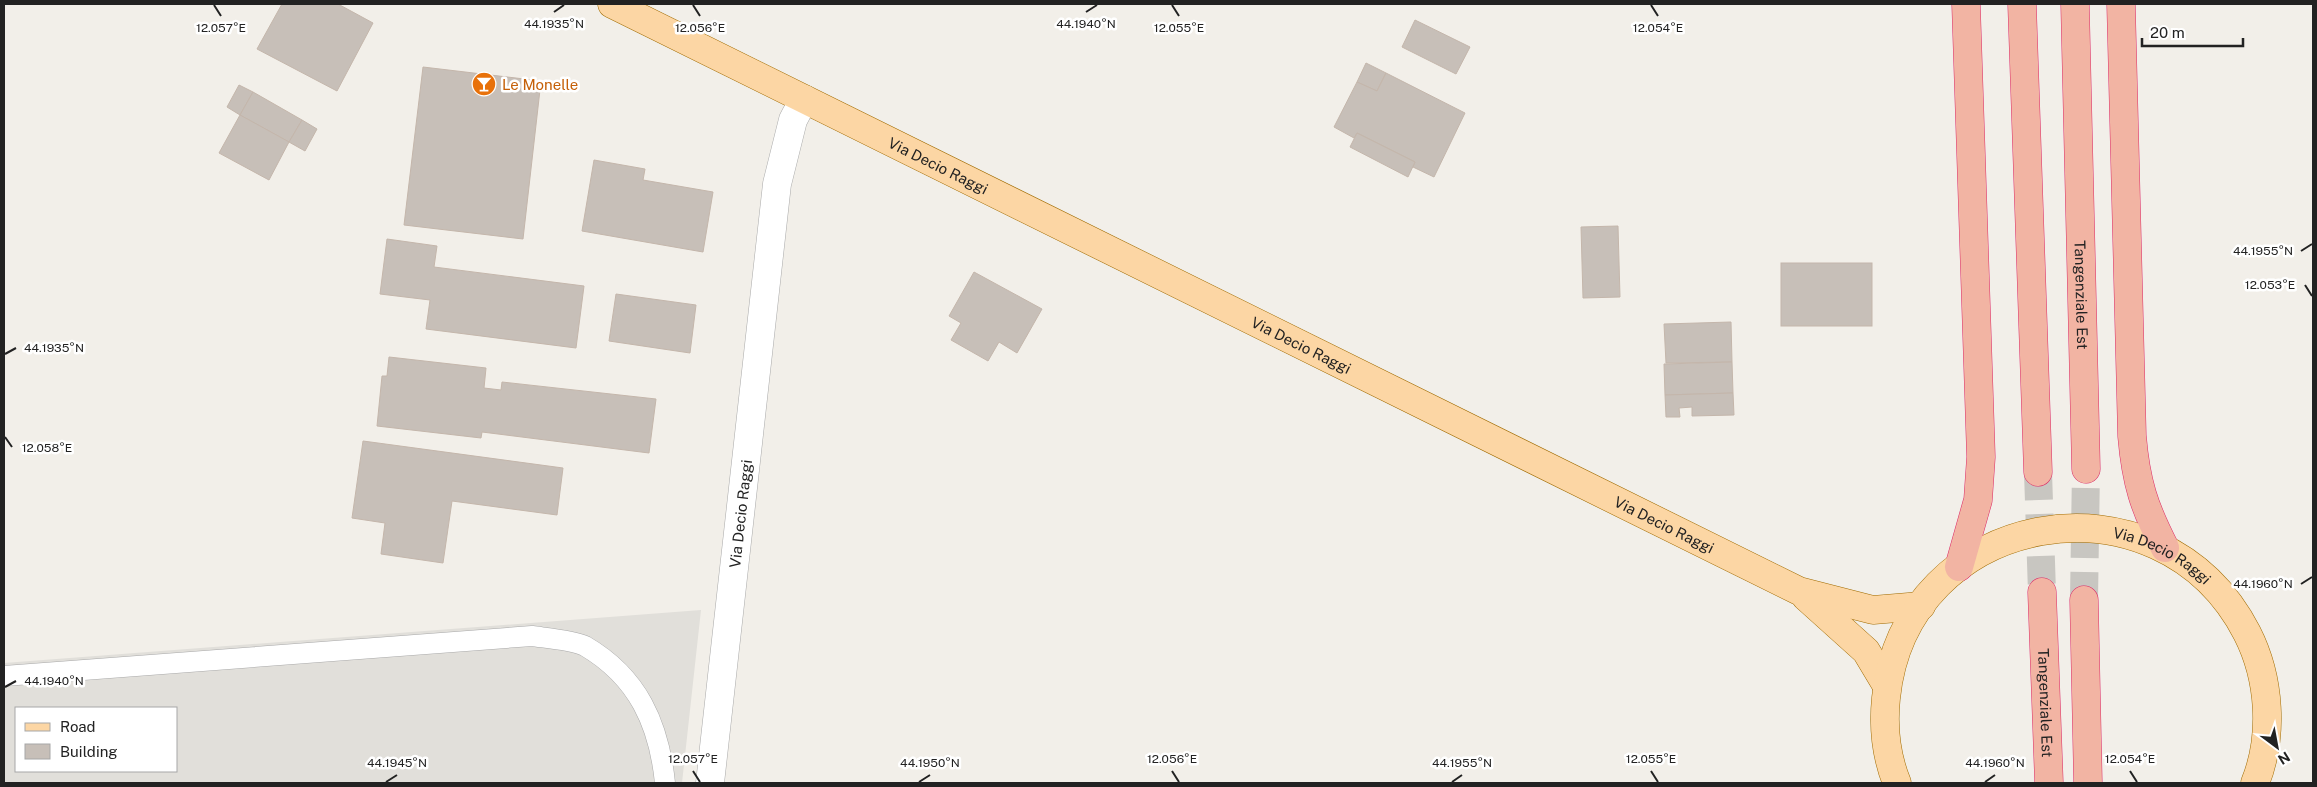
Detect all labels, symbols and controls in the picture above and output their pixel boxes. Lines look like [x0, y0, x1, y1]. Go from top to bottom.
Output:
scale bar [2142, 15, 2243, 47]
text: 44.1935°N [524, 17, 584, 31]
text: 44.1940°N [1056, 17, 1116, 31]
text: 12.057°E [196, 21, 246, 35]
text: 12.056°E [675, 21, 725, 35]
text: 12.055°E [1154, 21, 1204, 35]
text: 12.054°E [1633, 21, 1683, 35]
text: 20 m [2150, 24, 2185, 41]
bar icon: Le Monelle [471, 71, 497, 97]
place label: Le Monelle [502, 76, 578, 93]
street label: Via Decio Raggi [886, 134, 991, 197]
street label: Tangenziale Est [2072, 240, 2092, 350]
text: 44.1955°N [2233, 244, 2293, 258]
text: 12.053°E [2245, 278, 2295, 292]
street label: Via Decio Raggi [1249, 313, 1354, 377]
text: 44.1935°N [24, 341, 84, 355]
text: 12.058°E [22, 441, 72, 455]
street label: Via Decio Raggi [726, 459, 755, 569]
street label: Via Decio Raggi [1612, 493, 1717, 556]
street label: Via Decio Raggi [2112, 523, 2215, 587]
text: 44.1960°N [2233, 577, 2293, 591]
street label: Tangenziale Est [2036, 648, 2057, 758]
text: 44.1940°N [24, 674, 84, 688]
legend [15, 707, 178, 772]
text: Road [60, 718, 96, 735]
north arrow [2252, 722, 2302, 772]
text: Building [60, 743, 118, 760]
text: N [2275, 748, 2293, 768]
text: 12.057°E [668, 752, 718, 766]
text: 12.056°E [1147, 752, 1197, 766]
text: 12.055°E [1626, 752, 1676, 766]
text: 12.054°E [2105, 752, 2155, 766]
text: 44.1945°N [367, 756, 427, 770]
text: 44.1950°N [900, 756, 960, 770]
text: 44.1955°N [1432, 756, 1492, 770]
text: 44.1960°N [1965, 756, 2025, 770]

